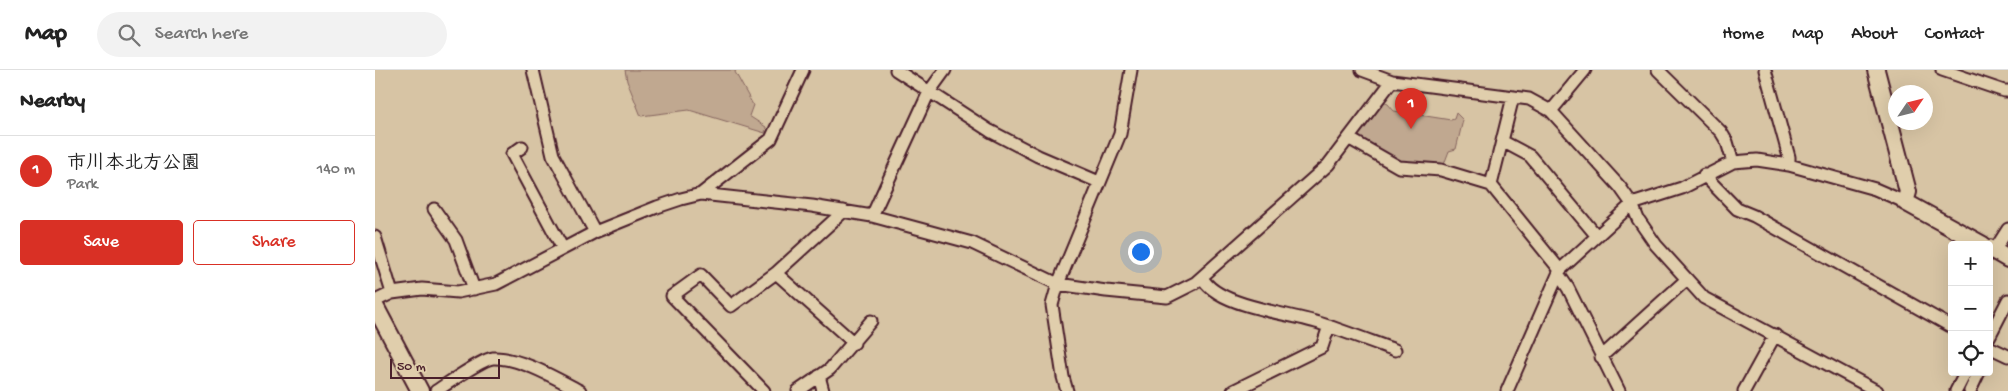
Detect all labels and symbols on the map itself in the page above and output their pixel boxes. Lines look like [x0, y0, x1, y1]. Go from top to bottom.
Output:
north arrow [1888, 85, 1933, 130]
pin: 1 [1395, 88, 1427, 129]
your location [1128, 239, 1154, 265]
scale bar [390, 356, 500, 379]

